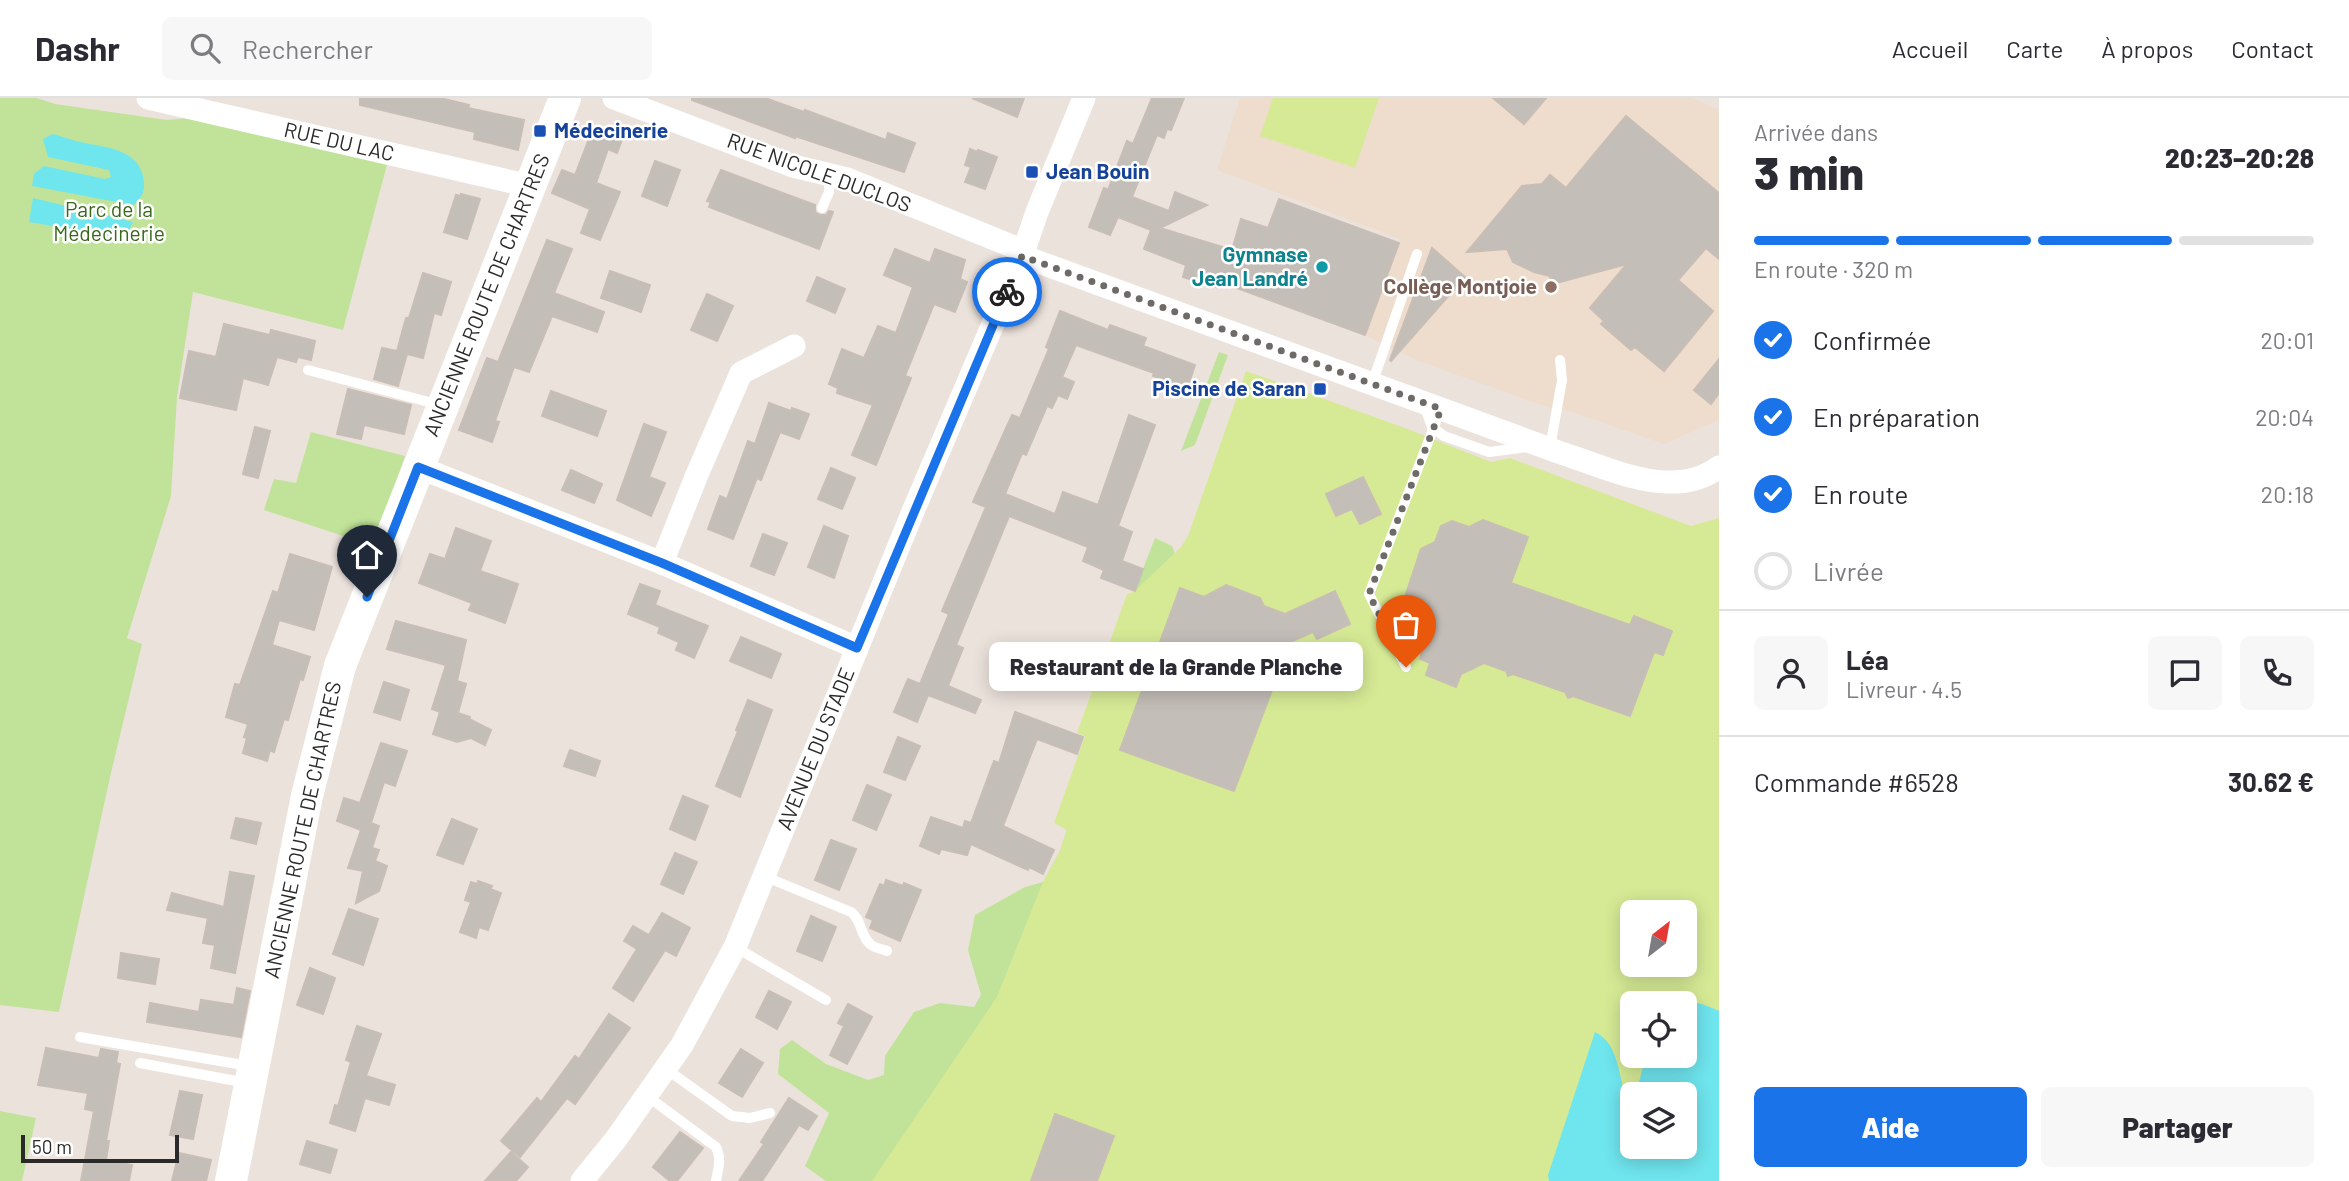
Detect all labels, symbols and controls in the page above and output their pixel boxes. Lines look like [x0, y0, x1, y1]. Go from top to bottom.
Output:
search box [162, 17, 652, 80]
text: Dashr [35, 28, 120, 68]
icon: search [186, 29, 224, 67]
text: Rechercher [242, 33, 373, 64]
text: Accueil [1892, 34, 1968, 63]
text: Carte [2006, 34, 2063, 63]
text: À propos [2101, 34, 2193, 63]
text: Contact [2231, 34, 2314, 63]
street label: RUE DU LAC [282, 116, 397, 165]
place label: Médecinerie [554, 117, 668, 142]
text: Arrivée dans [1754, 118, 1878, 146]
marker: Médecinerie [532, 123, 548, 139]
street label: RUE NICOLE DUCLOS [724, 127, 915, 216]
text: 20:23–20:28 [2165, 142, 2314, 173]
text: 3 min [1754, 144, 1864, 199]
street label: ANCIENNE ROUTE DE CHARTRES [417, 149, 554, 439]
place label: Jean Bouin [1046, 158, 1149, 183]
marker: Jean Bouin [1024, 164, 1040, 180]
park label: Parc de la Médecinerie [53, 196, 165, 245]
place label: Gymnase Jean Landré [1192, 241, 1308, 290]
text: En route · 320 m [1754, 255, 1913, 283]
courier [972, 257, 1042, 327]
marker: Gymnase Jean Landré [1314, 259, 1330, 275]
icon: bike [988, 273, 1026, 311]
place label: Collège Montjoie [1384, 273, 1537, 298]
marker: Collège Montjoie [1543, 279, 1559, 295]
icon: check [1754, 321, 1792, 359]
text: Confirmée [1813, 324, 1931, 355]
text: 20:01 [2260, 326, 2314, 354]
place label: Piscine de Saran [1152, 375, 1306, 400]
marker: Piscine de Saran [1312, 381, 1328, 397]
icon: check [1754, 398, 1792, 436]
text: En préparation [1813, 401, 1980, 432]
text: 20:04 [2255, 403, 2314, 431]
icon: check [1754, 475, 1792, 513]
text: En route [1813, 478, 1908, 509]
text: 20:18 [2261, 480, 2314, 508]
pin [337, 525, 397, 597]
icon: home [348, 536, 386, 574]
text: Livrée [1813, 555, 1884, 586]
pin [1376, 595, 1436, 667]
icon: bag [1387, 606, 1425, 644]
button: person [1754, 636, 1828, 710]
button: chat [2148, 636, 2222, 710]
button: phone [2240, 636, 2314, 710]
callout: Restaurant de la Grande Planche [990, 642, 1364, 692]
text: Léa [1846, 644, 1889, 675]
text: Restaurant de la Grande Planche [1010, 652, 1342, 680]
street label: AVENUE DU STADE [771, 664, 859, 833]
text: Livreur · 4.5 [1846, 675, 1962, 703]
street label: ANCIENNE ROUTE DE CHARTRES [258, 679, 345, 980]
text: Commande #6528 [1754, 766, 1959, 797]
text: 30.62 € [2228, 766, 2314, 797]
north arrow [1620, 900, 1698, 976]
map controls [1620, 900, 1697, 1159]
button: locate [1620, 991, 1697, 1068]
button: layers [1620, 1082, 1697, 1159]
button: Aide [1754, 1087, 2027, 1167]
button: Partager [2041, 1087, 2314, 1167]
scale bar [21, 1132, 178, 1164]
text: 50 m [32, 1135, 72, 1158]

